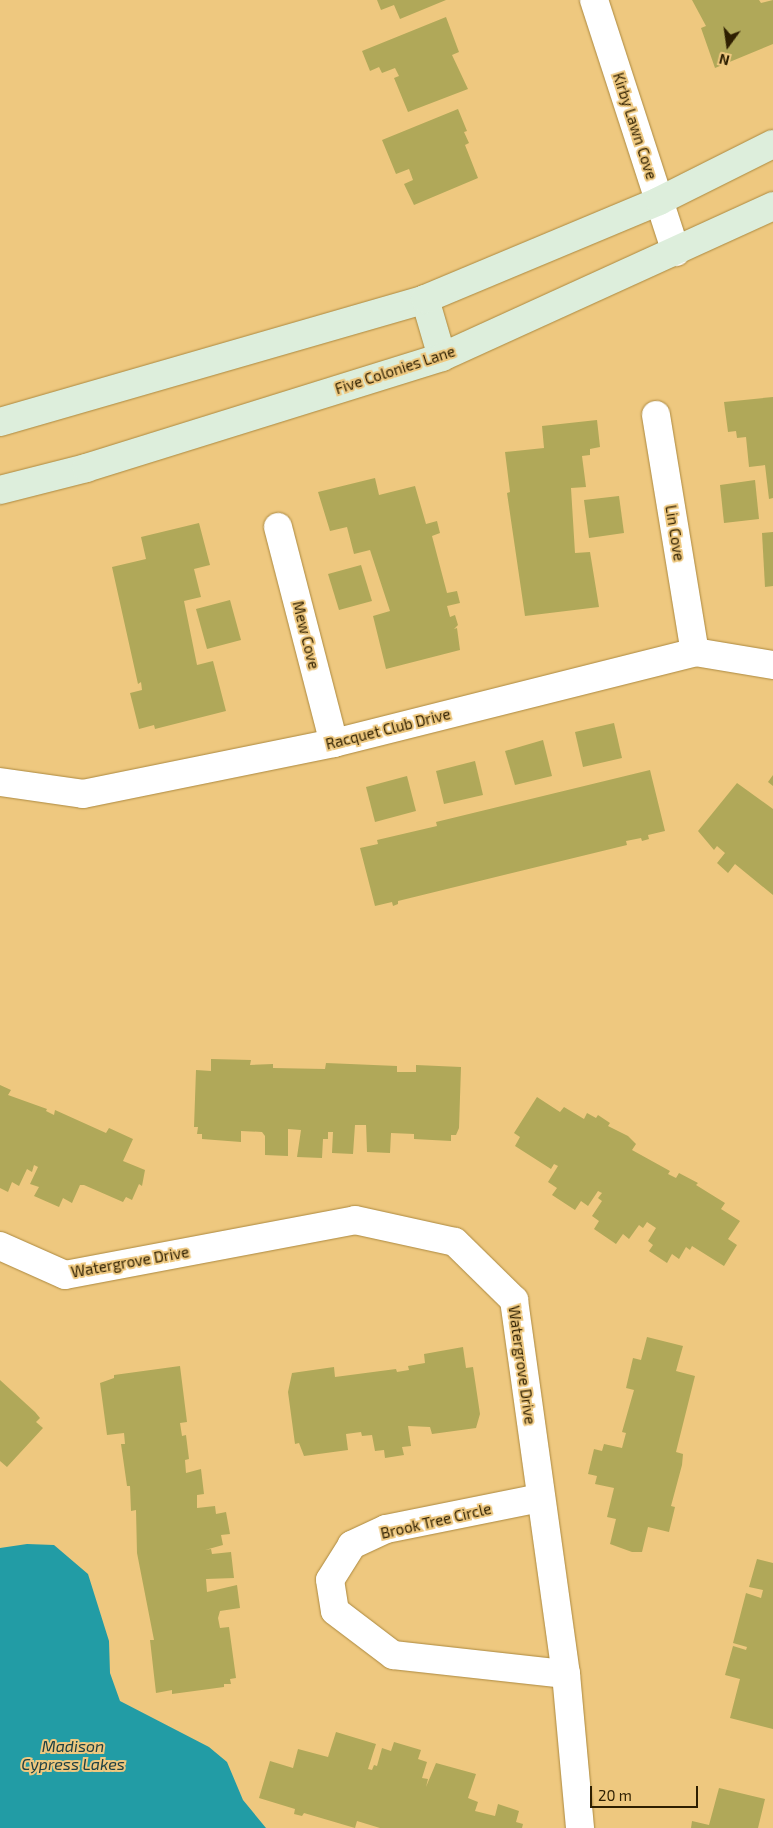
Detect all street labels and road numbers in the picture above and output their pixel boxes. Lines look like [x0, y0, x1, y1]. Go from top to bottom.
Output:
street label: Kirby Lawn Cove [609, 70, 661, 182]
street label: Five Colonies Lane [333, 342, 457, 398]
street label: Lin Cove [662, 504, 688, 562]
street label: Mew Cove [289, 599, 323, 671]
street label: Racquet Club Drive [324, 705, 452, 753]
street label: Watergrove Drive [70, 1243, 190, 1281]
street label: Watergrove Drive [505, 1305, 539, 1425]
street label: Brook Tree Circle [379, 1499, 493, 1543]

